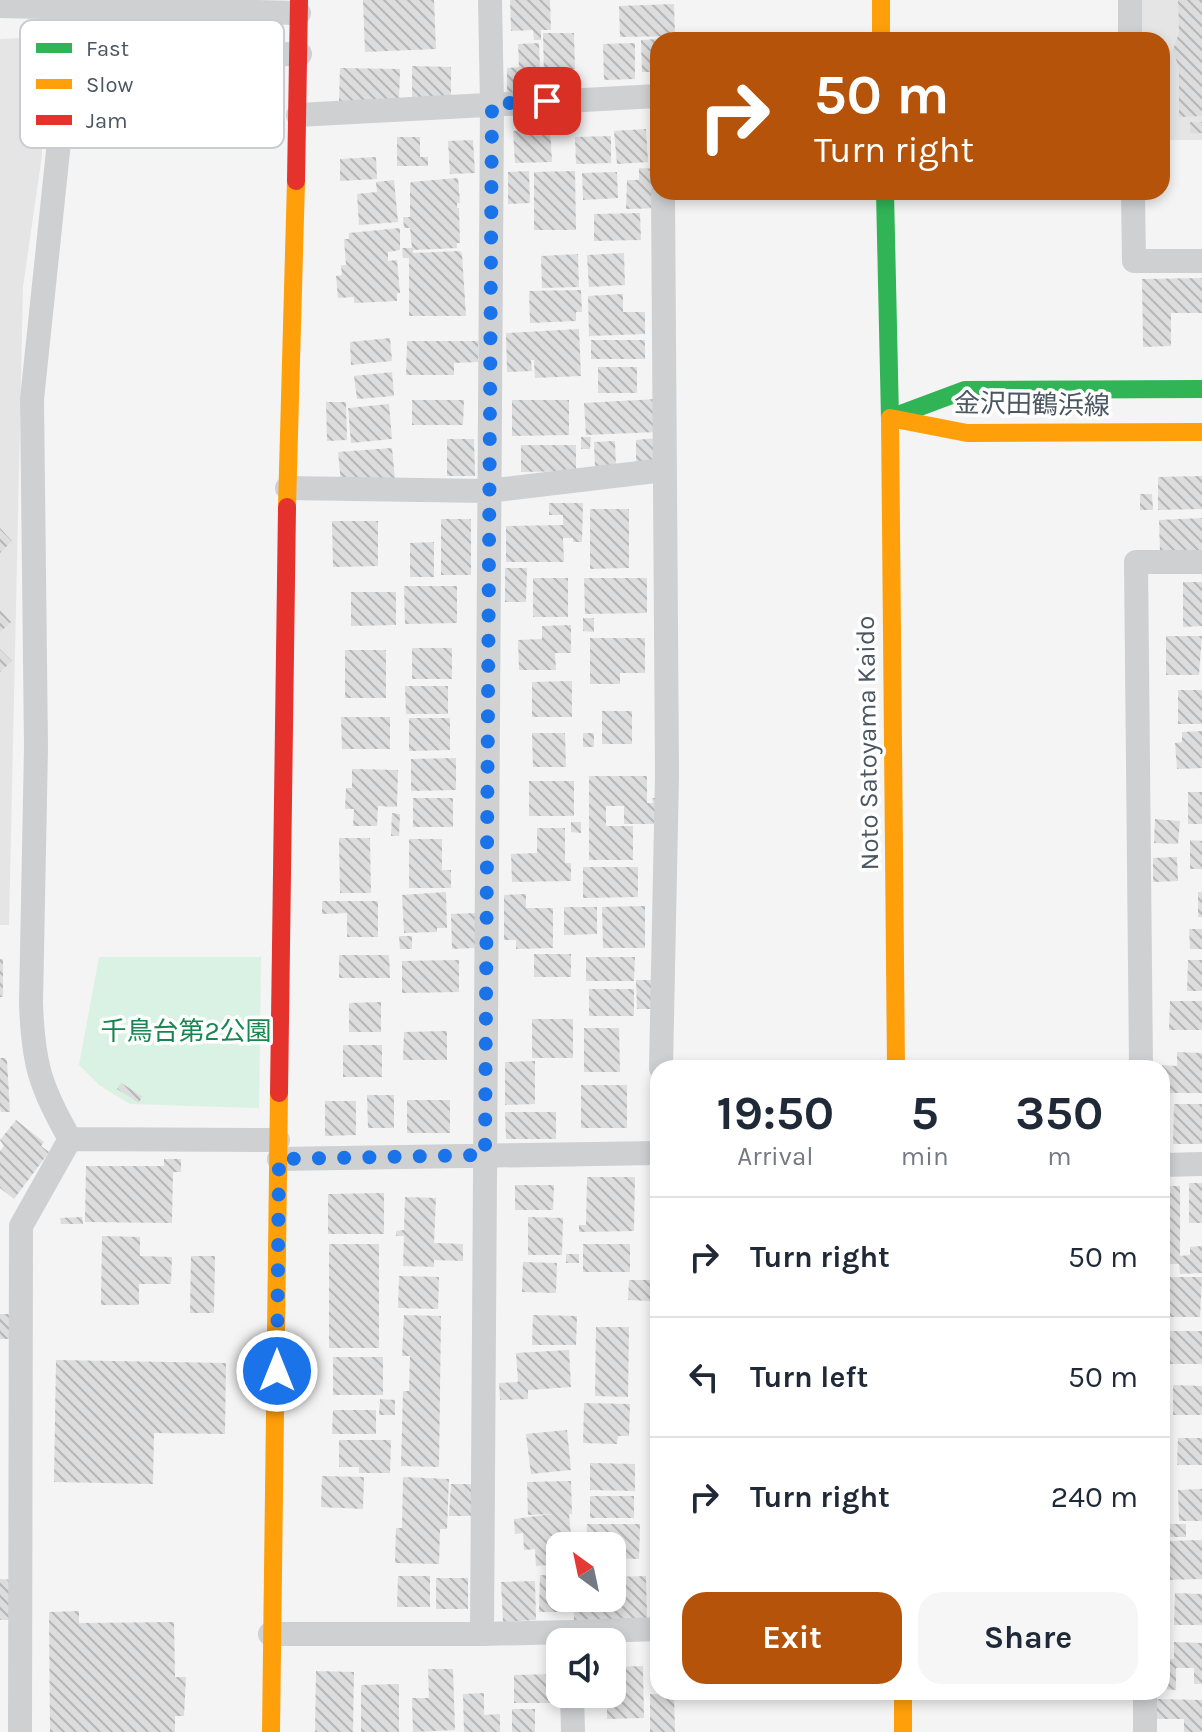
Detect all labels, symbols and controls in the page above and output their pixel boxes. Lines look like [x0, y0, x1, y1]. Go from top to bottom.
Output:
legend [20, 20, 284, 148]
text: Fast [86, 36, 129, 62]
text: 50 m [814, 62, 949, 127]
icon: right [682, 64, 786, 168]
pin [513, 67, 581, 135]
text: Slow [86, 72, 133, 98]
icon: arrive [525, 79, 569, 123]
text: Jam [86, 108, 128, 134]
text: Turn right [814, 129, 974, 171]
street label: 金沢田鶴浜線 [954, 388, 1110, 421]
street label: Noto Satoyama Kaido [850, 615, 885, 871]
park label: 千鳥台第2公園 [100, 1016, 272, 1047]
text: 19:50 [717, 1085, 834, 1141]
text: 5 [911, 1085, 939, 1141]
text: 350 [1015, 1085, 1103, 1141]
text: Arrival [737, 1141, 814, 1172]
text: min [901, 1141, 949, 1172]
text: m [1047, 1141, 1071, 1172]
icon: right [682, 1235, 726, 1279]
text: Turn right [750, 1239, 890, 1275]
text: 50 m [1068, 1239, 1138, 1275]
position arrow [235, 1329, 319, 1413]
icon: left [682, 1355, 726, 1399]
text: Turn left [750, 1359, 868, 1395]
text: 50 m [1068, 1359, 1138, 1395]
icon: right [682, 1475, 726, 1519]
text: Turn right [750, 1479, 890, 1515]
text: 240 m [1051, 1479, 1138, 1515]
north arrow [546, 1532, 626, 1612]
map controls [546, 1532, 626, 1708]
button: Exit [682, 1592, 902, 1684]
button: Share [918, 1592, 1138, 1684]
button: sound [546, 1628, 626, 1708]

